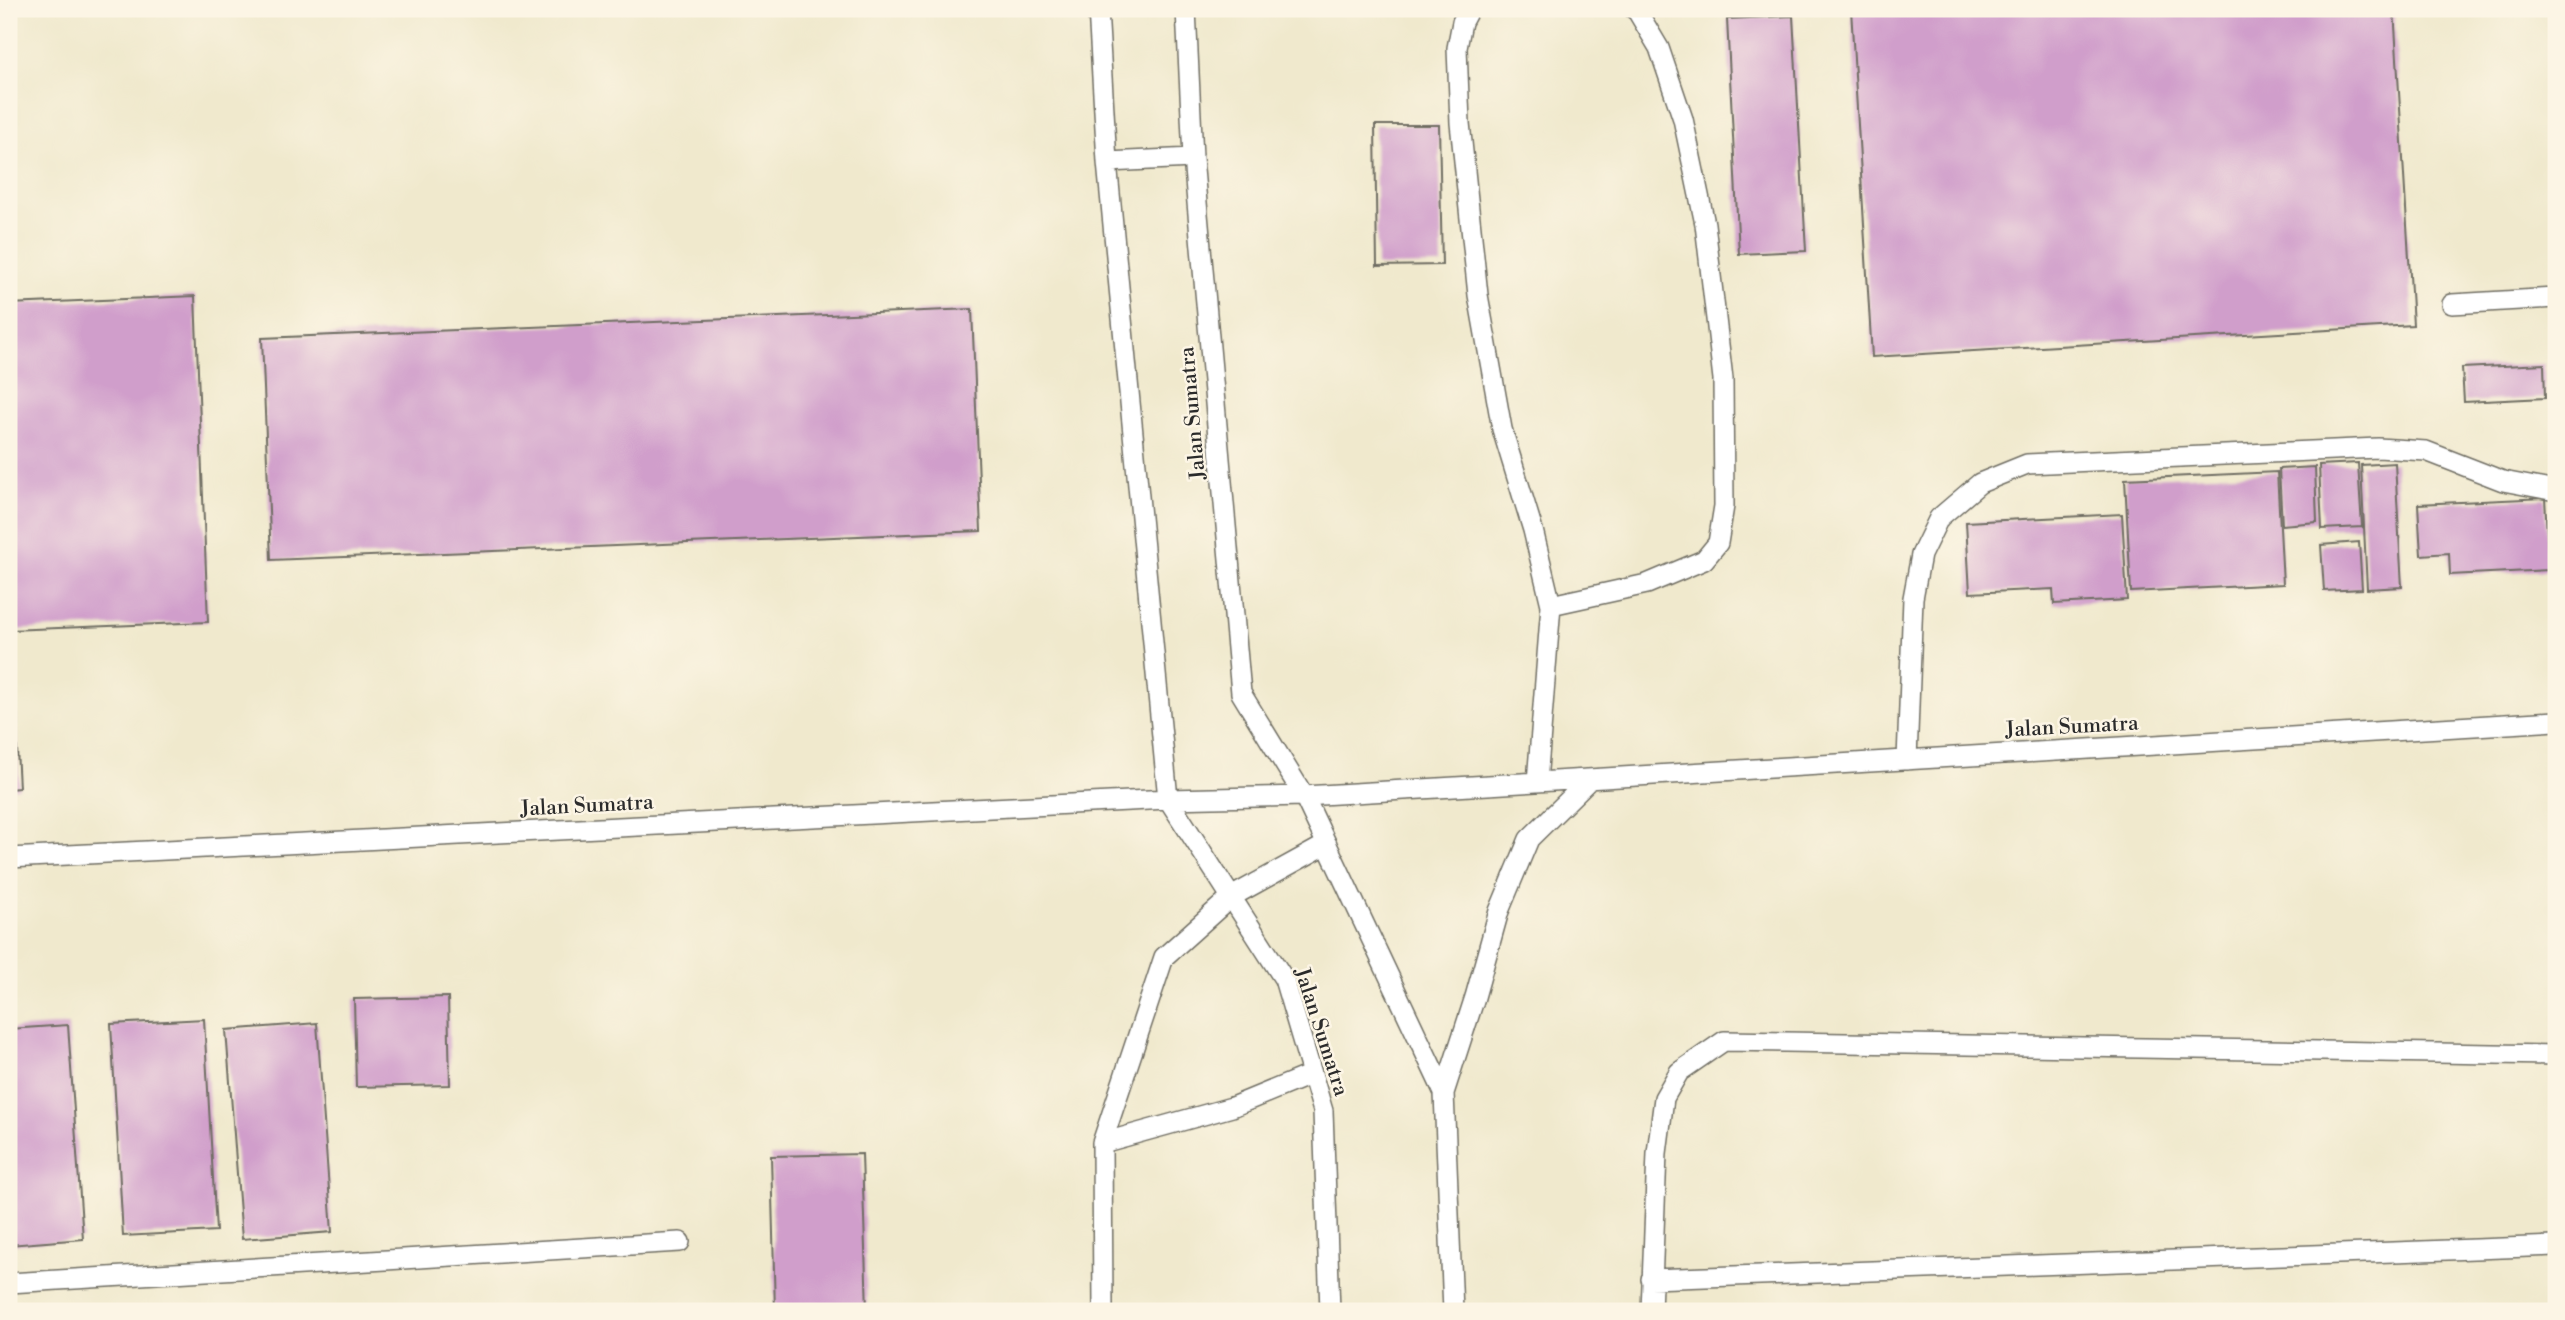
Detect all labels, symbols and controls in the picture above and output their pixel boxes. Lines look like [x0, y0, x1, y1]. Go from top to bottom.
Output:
street label: Jalan Sumatra [1174, 345, 1212, 482]
street label: Jalan Sumatra [2004, 711, 2140, 744]
street label: Jalan Sumatra [519, 790, 655, 823]
street label: Jalan Sumatra [1288, 964, 1354, 1100]

